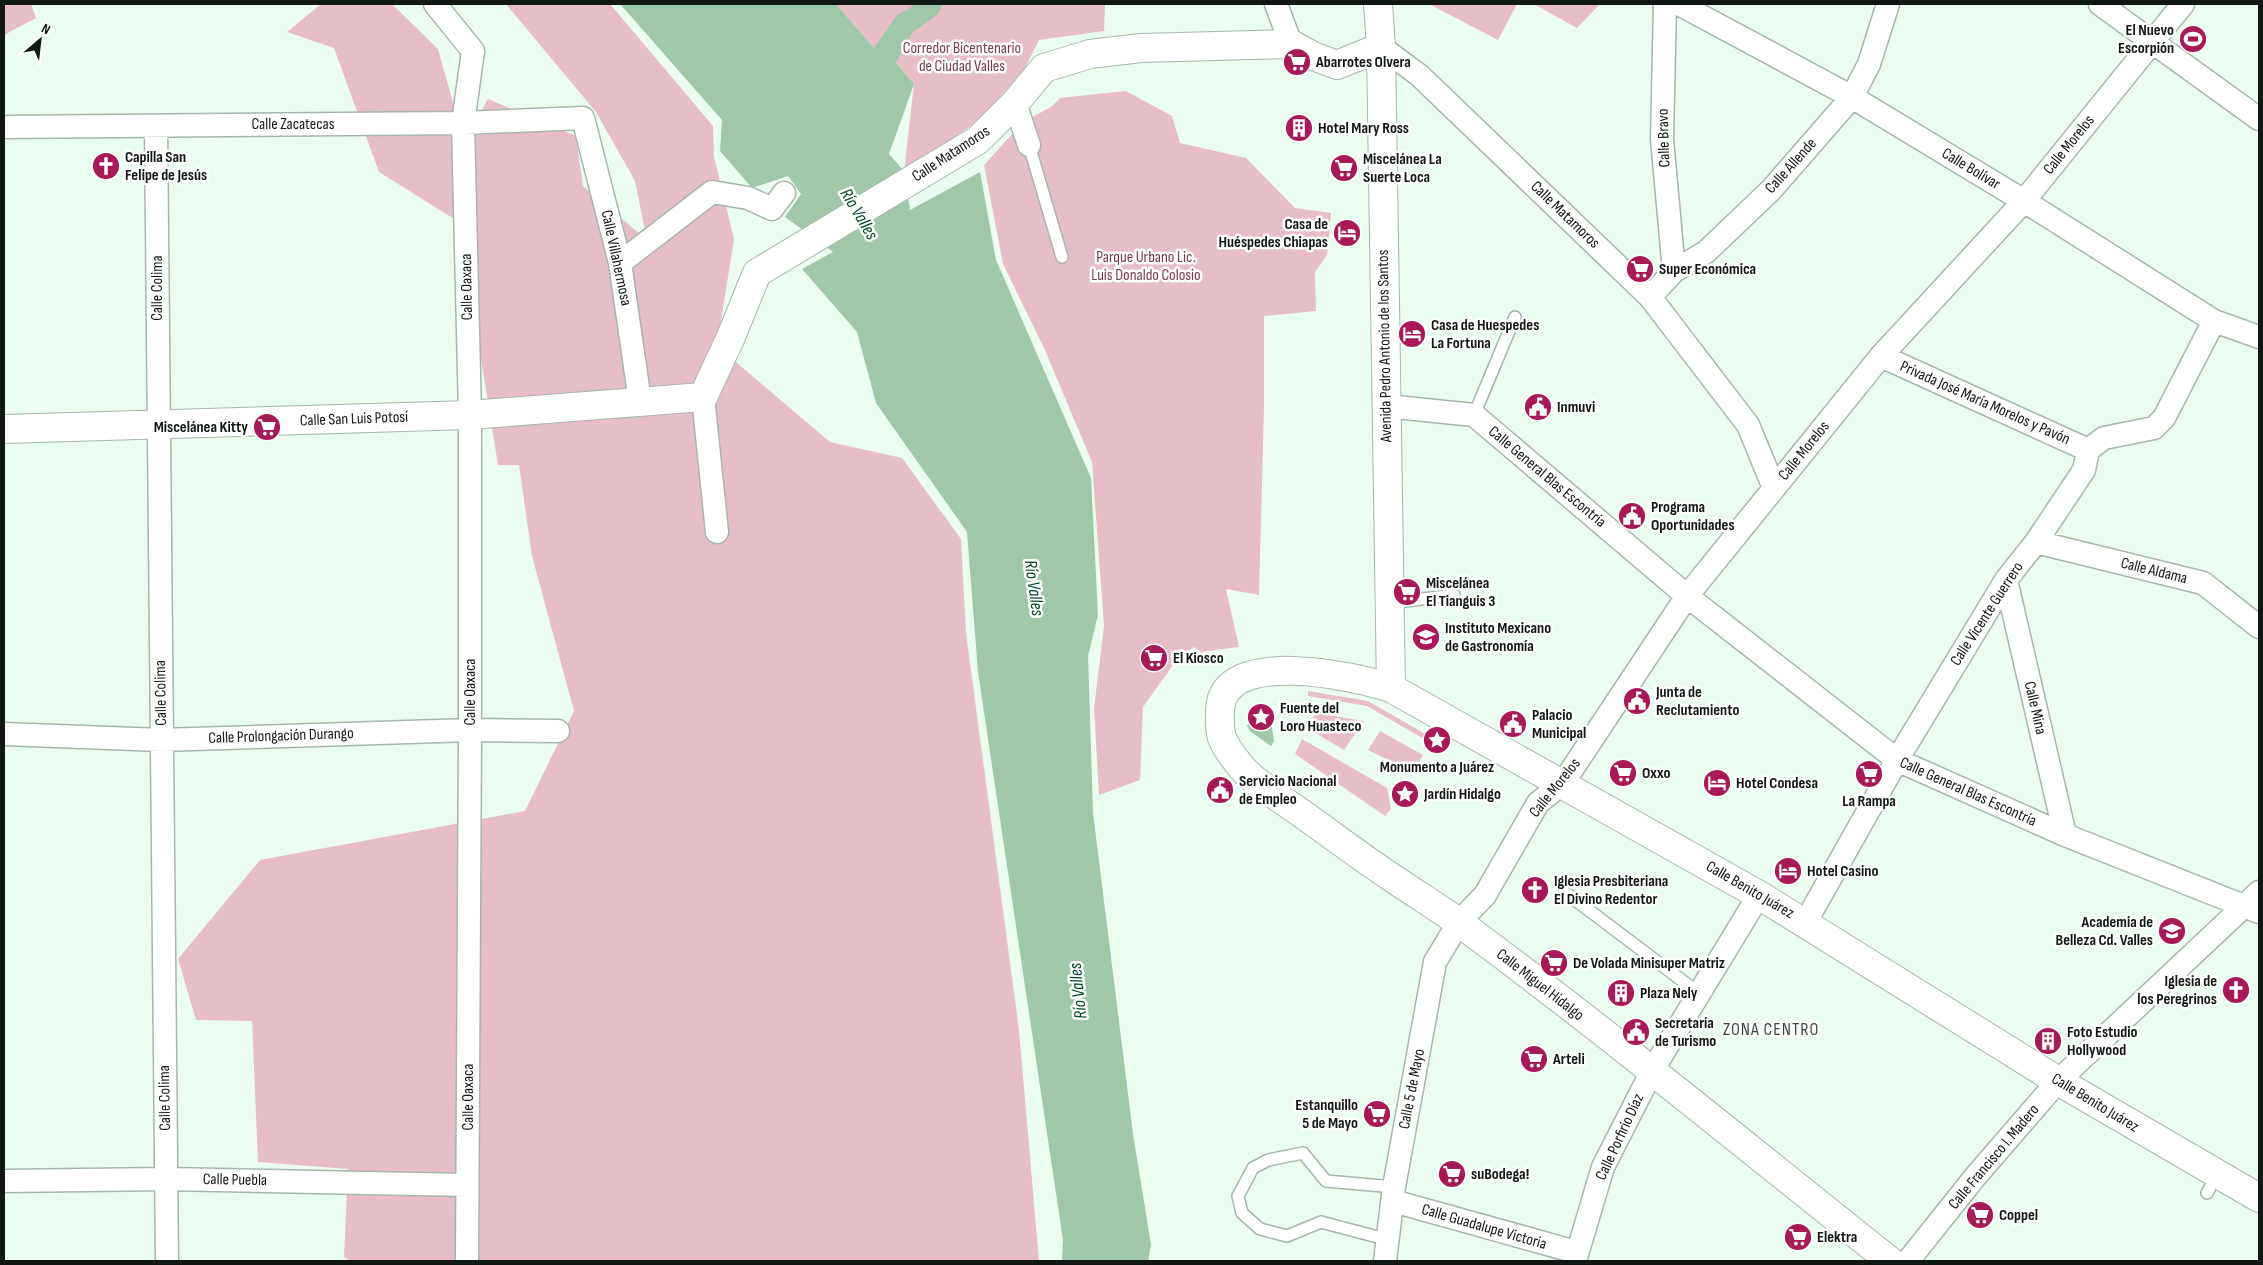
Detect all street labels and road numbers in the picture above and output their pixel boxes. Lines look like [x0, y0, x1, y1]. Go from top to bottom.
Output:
street label: Calle Bravo [1653, 108, 1675, 168]
street label: Calle Morelos [2039, 111, 2099, 179]
street label: Calle Zacatecas [252, 115, 335, 134]
street label: Calle Matamoros [909, 122, 994, 186]
street label: Calle Allende [1761, 134, 1821, 198]
street label: Calle Bolívar [1938, 144, 2004, 194]
street label: Calle Matamoros [1526, 177, 1604, 253]
street label: Calle Villahermosa [597, 208, 635, 308]
street label: Avenida Pedro Antonio de los Santos [1374, 249, 1396, 444]
street label: Calle Oaxaca [457, 253, 477, 321]
street label: Calle Colima [148, 255, 167, 321]
street label: Privada José María Morelos y Pavón [1897, 357, 2073, 449]
street label: Calle San Luis Potosí [300, 408, 408, 430]
street label: Calle Morelos [1774, 417, 1834, 485]
street label: Calle General Blas Escontria [1484, 422, 1610, 532]
street label: Calle Aldama [2119, 554, 2189, 588]
street label: Calle Vicente Guerrero [1946, 559, 2028, 669]
street label: Calle Oaxaca [461, 659, 480, 725]
street label: Calle Colima [151, 660, 171, 726]
street label: Calle Mina [2020, 680, 2050, 736]
street label: Calle Prolongación Durango [208, 724, 354, 748]
street label: Calle General Blas Escontría [1897, 753, 2039, 831]
street label: Calle Morelos [1525, 754, 1585, 822]
street label: Calle Benito Juárez [1703, 857, 1798, 923]
street label: Calle Miguel Hidalgo [1492, 945, 1588, 1025]
street label: Calle 5 de Mayo [1395, 1047, 1429, 1131]
street label: Calle Oaxaca [459, 1064, 478, 1130]
street label: Calle Colima [155, 1065, 175, 1131]
street label: Calle Benito Juárez [2048, 1069, 2142, 1137]
street label: Calle Porfirio Díaz [1592, 1090, 1648, 1183]
street label: Calle Francisco I. Madero [1945, 1101, 2043, 1213]
street label: Calle Puebla [203, 1170, 267, 1190]
street label: Calle Guadalupe Victoria [1419, 1200, 1549, 1254]

